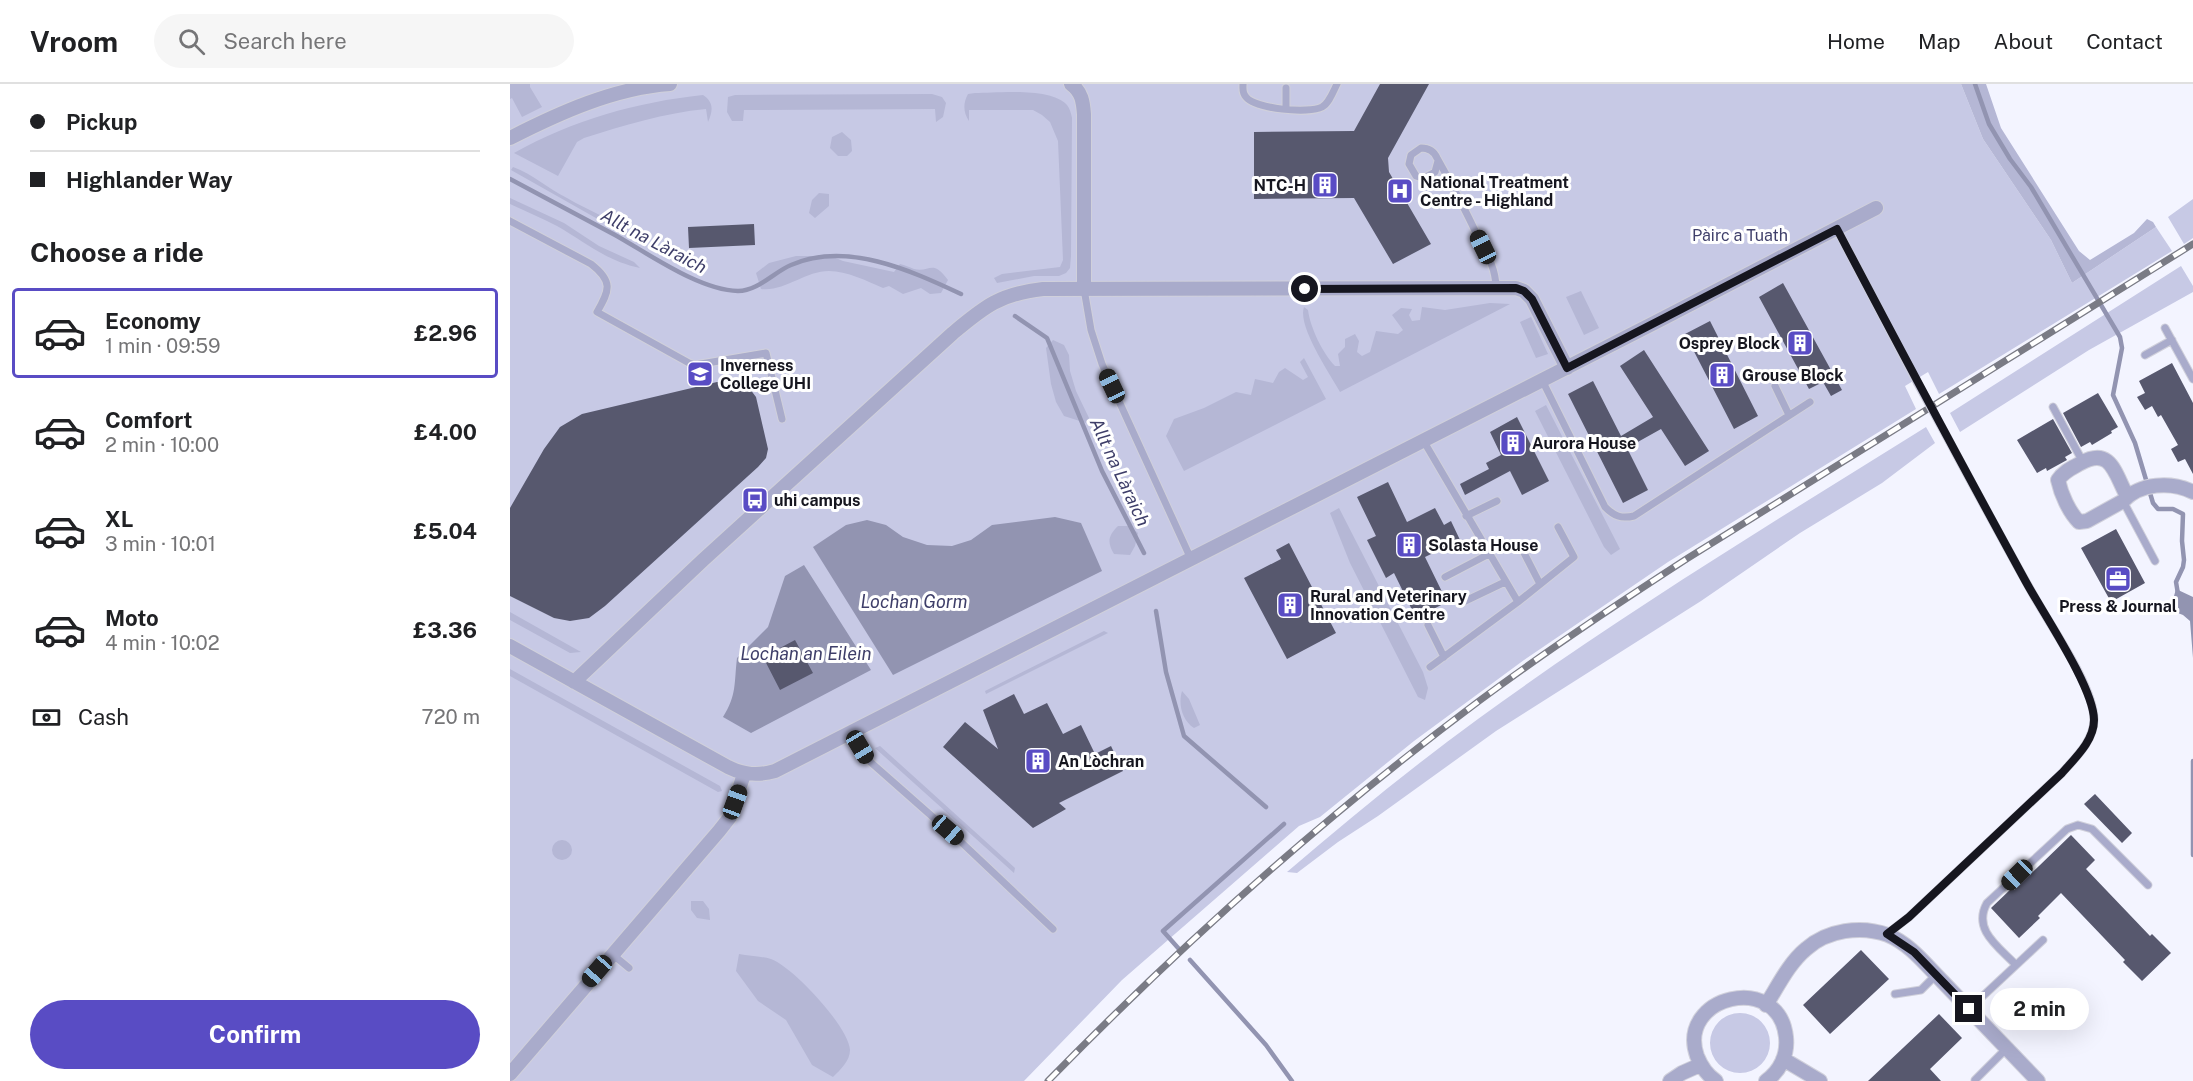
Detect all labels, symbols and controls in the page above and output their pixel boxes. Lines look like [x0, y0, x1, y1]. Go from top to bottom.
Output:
search box [154, 14, 574, 68]
text: Vroom [30, 25, 118, 58]
icon: search [175, 25, 208, 58]
text: Search here [223, 28, 347, 54]
text: Home [1827, 29, 1885, 54]
text: Map [1918, 29, 1961, 54]
text: About [1994, 29, 2053, 54]
text: Contact [2086, 29, 2163, 54]
text: Pickup [66, 109, 137, 135]
text: Highlander Way [66, 167, 233, 193]
building icon: NTC-H [1310, 170, 1340, 200]
place label: National Treatment Centre - Highland [1420, 173, 1569, 210]
place label: NTC-H [1254, 176, 1306, 195]
hospital icon: National Treatment Centre - Highland [1385, 176, 1415, 206]
water label: Allt na Làraich [598, 204, 710, 278]
park label: Pàirc a Tuath [1692, 226, 1788, 245]
car [1467, 227, 1499, 267]
text: Choose a ride [30, 236, 204, 268]
route start [1291, 275, 1318, 302]
icon: car [33, 306, 87, 360]
text: Economy [105, 308, 201, 334]
text: £2.96 [414, 320, 477, 346]
building icon: Osprey Block [1785, 328, 1815, 358]
text: 1 min · 09:59 [105, 334, 221, 358]
place label: Osprey Block [1679, 334, 1780, 353]
place label: Inverness College UHI [720, 356, 811, 393]
school or university icon: Inverness College UHI [685, 359, 715, 389]
building icon: Grouse Block [1707, 360, 1737, 390]
car [1096, 366, 1128, 406]
place label: Grouse Block [1742, 366, 1844, 385]
icon: car [33, 405, 87, 459]
text: Comfort [105, 407, 192, 433]
water label: Allt na Làraich [1086, 415, 1154, 529]
text: £4.00 [414, 419, 477, 445]
building icon: Aurora House [1498, 428, 1528, 458]
text: 2 min · 10:00 [105, 433, 219, 457]
place label: Aurora House [1532, 434, 1636, 453]
bus stop icon: uhi campus [740, 485, 770, 515]
place label: uhi campus [774, 491, 861, 510]
icon: car [33, 504, 87, 558]
text: XL [105, 506, 133, 532]
text: £5.04 [413, 518, 477, 544]
building icon: Solasta House [1394, 530, 1424, 560]
text: 3 min · 10:01 [105, 532, 216, 556]
place label: Solasta House [1428, 536, 1539, 555]
office icon: Press & Journal [2103, 564, 2133, 594]
place label: Rural and Veterinary Innovation Centre [1310, 587, 1467, 624]
building icon: Rural and Veterinary Innovation Centre [1275, 590, 1305, 620]
water label: Lochan Gorm [860, 591, 968, 612]
place label: Press & Journal [2059, 597, 2177, 616]
icon: car [33, 603, 87, 657]
text: Moto [105, 605, 159, 631]
text: £3.36 [413, 617, 477, 643]
text: 4 min · 10:02 [105, 631, 220, 655]
water label: Lochan an Eilein [740, 643, 872, 664]
icon: cash [30, 701, 63, 734]
text: Cash [78, 704, 129, 730]
text: 720 m [422, 705, 480, 729]
car [843, 727, 877, 767]
building icon: An Lòchran [1023, 746, 1053, 776]
place label: An Lòchran [1058, 752, 1144, 771]
car [720, 782, 750, 822]
car [929, 811, 967, 849]
car [1998, 856, 2036, 894]
car [578, 952, 616, 990]
callout: 2 min [1990, 988, 2089, 1030]
route end [1955, 995, 1982, 1022]
text: 2 min [2013, 997, 2066, 1021]
button: Confirm [30, 1000, 480, 1069]

